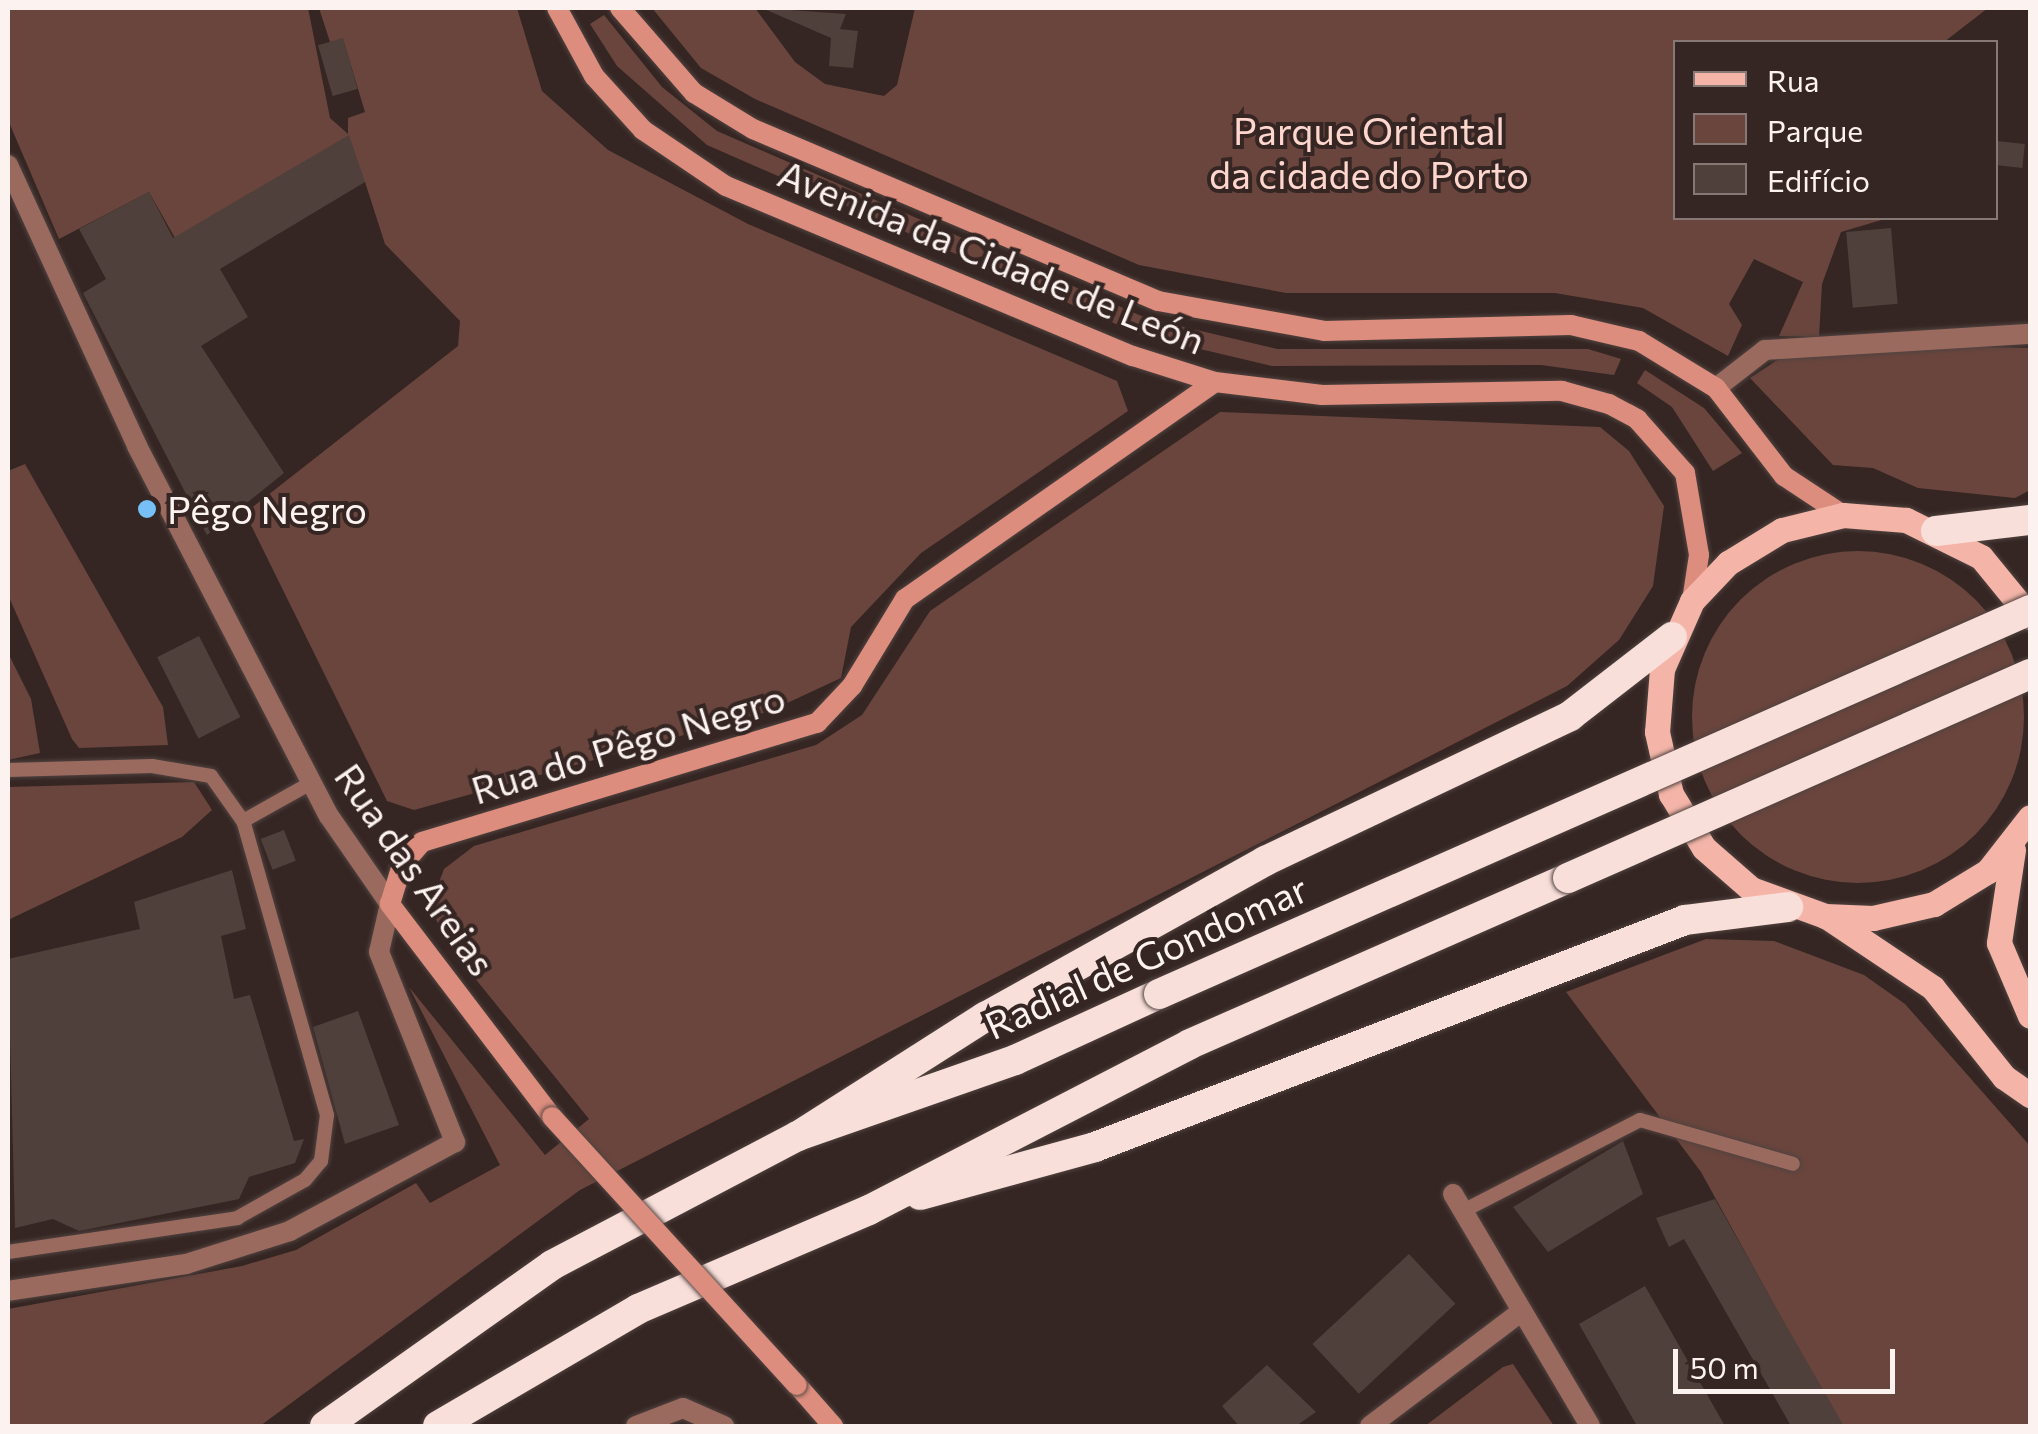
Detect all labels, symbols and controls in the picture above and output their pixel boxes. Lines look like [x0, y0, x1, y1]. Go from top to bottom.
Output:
legend [1673, 40, 1998, 220]
text: Rua [1767, 61, 1819, 98]
park label: Parque Oriental da cidade do Porto [1209, 107, 1529, 196]
text: Parque [1767, 111, 1863, 148]
street label: Avenida da Cidade de León [772, 149, 1212, 363]
text: Edifício [1767, 161, 1870, 198]
place label: Pêgo Negro [167, 486, 367, 532]
marker: Pêgo Negro [136, 498, 158, 520]
street label: Rua do Pêgo Negro [466, 674, 790, 812]
street label: Rua das Areias [326, 754, 506, 984]
street label: Radial de Gondomar [978, 864, 1314, 1048]
scale bar [1678, 1329, 1900, 1391]
text: 50 m [1690, 1348, 1759, 1385]

